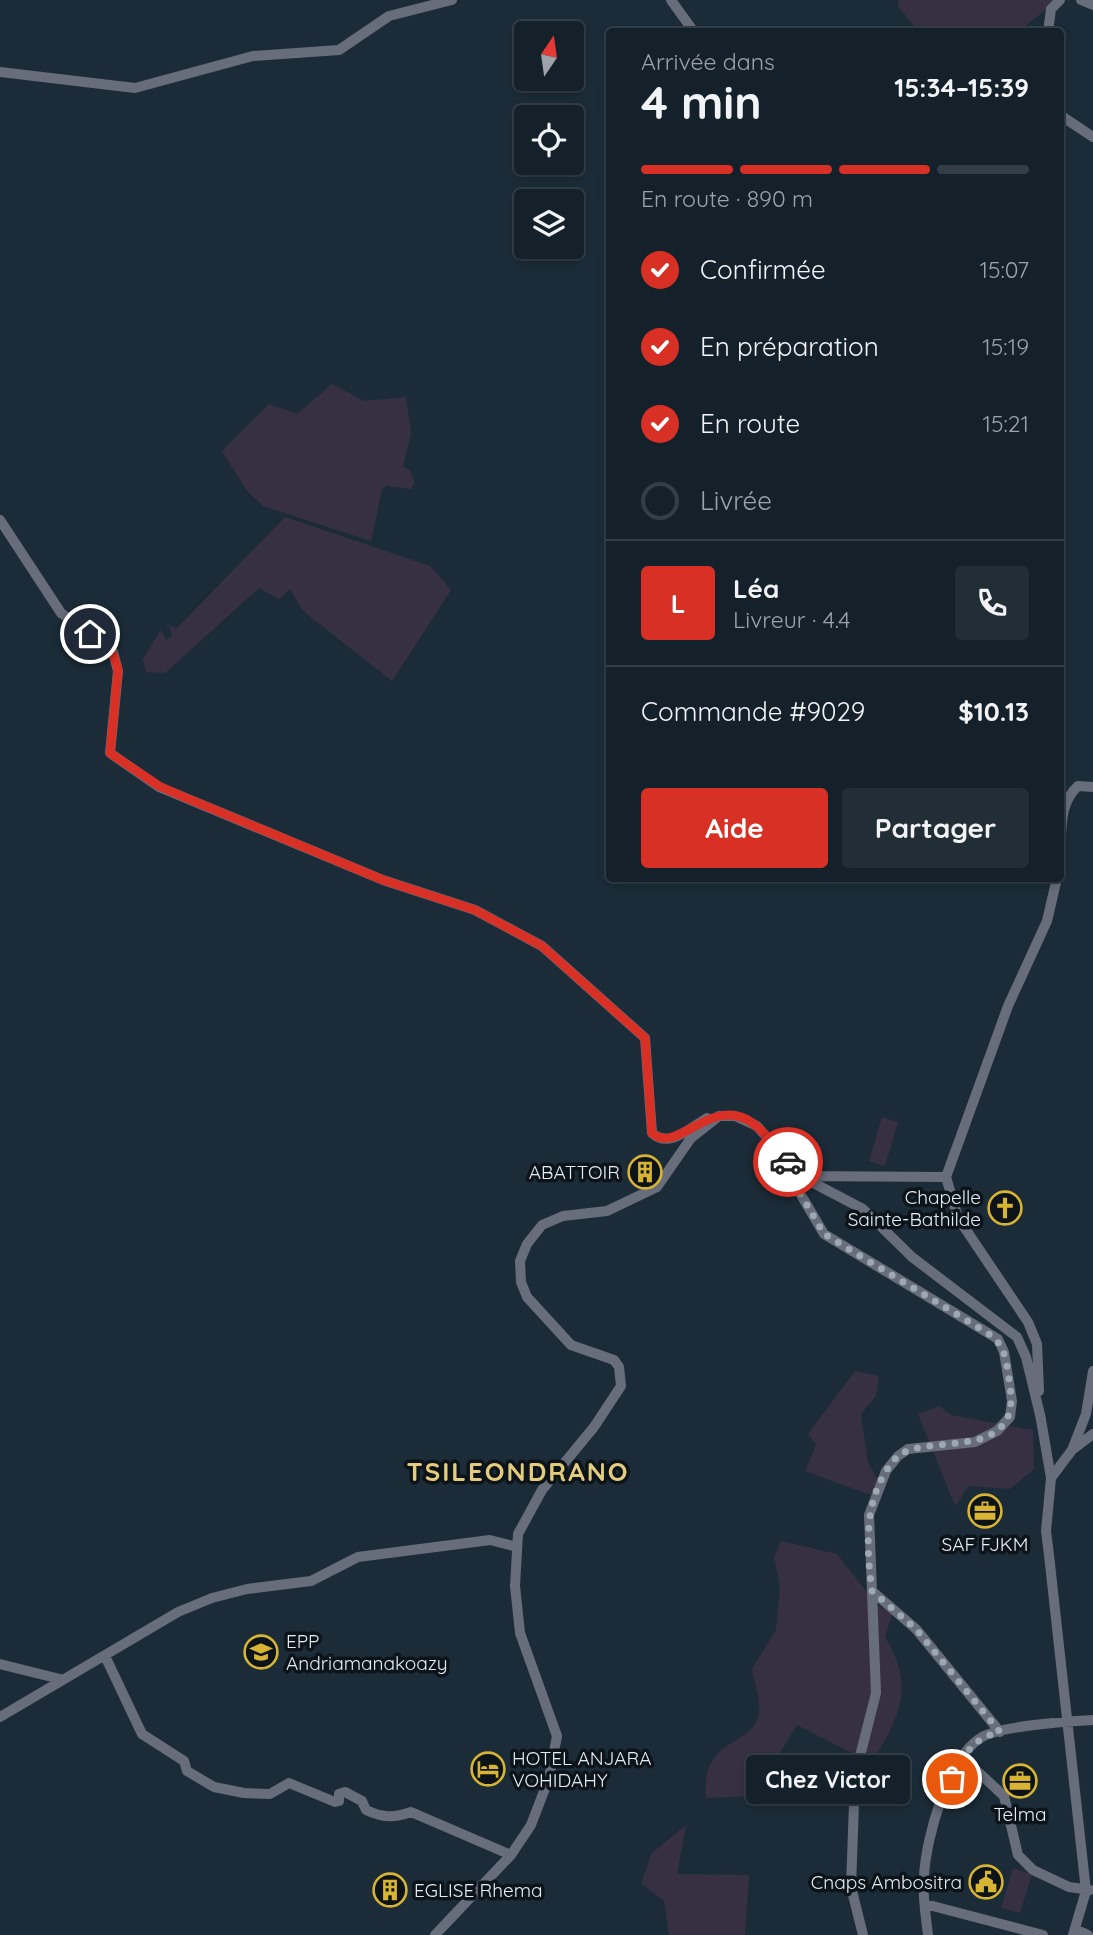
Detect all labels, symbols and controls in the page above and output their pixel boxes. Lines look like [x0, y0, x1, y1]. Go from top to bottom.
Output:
north arrow [514, 21, 584, 91]
map controls [514, 21, 584, 259]
text: Arrivée dans [641, 47, 775, 76]
text: 15:34–15:39 [894, 71, 1029, 104]
text: 4 min [641, 73, 762, 131]
button: locate [514, 105, 584, 175]
text: En route · 890 m [641, 184, 813, 213]
button: layers [514, 189, 584, 259]
icon: check [641, 251, 679, 289]
text: Confirmée [700, 253, 826, 286]
text: 15:07 [979, 255, 1029, 284]
icon: check [641, 328, 679, 366]
text: En préparation [700, 330, 879, 363]
text: 15:19 [982, 332, 1029, 361]
icon: check [641, 405, 679, 443]
text: En route [700, 407, 800, 440]
text: 15:21 [982, 409, 1029, 438]
text: Livrée [700, 484, 772, 517]
button: phone [955, 566, 1029, 640]
text: Léa [733, 572, 779, 605]
text: L [671, 587, 685, 620]
pin [60, 604, 120, 664]
text: Livreur · 4.4 [733, 605, 850, 634]
icon: home [71, 615, 109, 653]
text: Commande #9029 [641, 695, 865, 728]
text: $10.13 [958, 695, 1029, 728]
button: Aide [641, 788, 828, 868]
button: Partager [842, 788, 1029, 868]
courier [753, 1127, 823, 1197]
icon: car [769, 1143, 807, 1181]
building icon: ABATTOIR [626, 1153, 664, 1191]
place label: ABATTOIR [529, 1160, 620, 1184]
place label: Chapelle Sainte-Bathilde [848, 1185, 981, 1231]
church icon: Chapelle Sainte-Bathilde [986, 1189, 1024, 1227]
district label: TSILEONDRANO [406, 1455, 630, 1488]
office icon: SAF FJKM [966, 1492, 1004, 1530]
place label: SAF FJKM [942, 1532, 1028, 1556]
place label: EPP Andriamanakoazy [286, 1629, 448, 1675]
school or university icon: EPP Andriamanakoazy [242, 1633, 280, 1671]
place label: HOTEL ANJARA VOHIDAHY [512, 1746, 651, 1792]
pin [922, 1749, 982, 1809]
hotel icon: HOTEL ANJARA VOHIDAHY [469, 1750, 507, 1788]
callout: Chez Victor [746, 1754, 910, 1803]
icon: bag [933, 1760, 971, 1798]
office icon: Telma [1001, 1762, 1039, 1800]
text: Chez Victor [765, 1765, 891, 1794]
place label: Telma [993, 1802, 1047, 1826]
public building icon: Cnaps Ambositra [967, 1863, 1005, 1901]
place label: Cnaps Ambositra [811, 1870, 962, 1894]
building icon: EGLISE Rhema [371, 1871, 409, 1909]
place label: EGLISE Rhema [414, 1878, 543, 1902]

